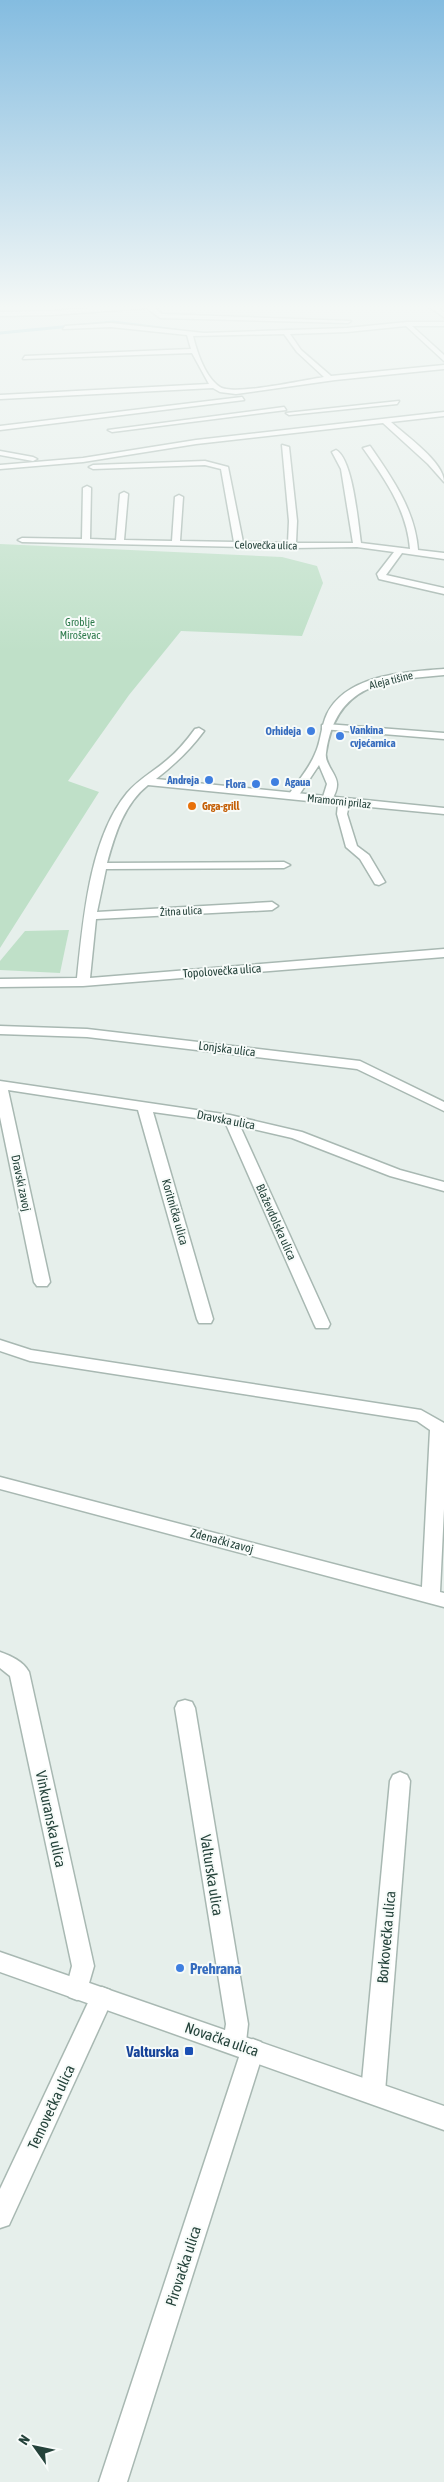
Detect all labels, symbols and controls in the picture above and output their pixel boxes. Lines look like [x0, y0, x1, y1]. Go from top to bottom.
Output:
street label: Celovečka ulica [235, 538, 297, 552]
park label: Groblje Miroševac [60, 616, 101, 641]
street label: Aleja tišine [368, 669, 414, 691]
place label: Vankina cvjećarnica [349, 724, 396, 749]
place label: Orhideja [266, 725, 301, 737]
marker: Orhideja [305, 725, 317, 737]
marker: Vankina cvjećarnica [334, 730, 346, 742]
place label: Andreja [166, 774, 199, 786]
marker: Andreja [203, 774, 215, 786]
marker: Agaua [269, 776, 281, 788]
place label: Agaua [284, 776, 310, 788]
place label: Flora [225, 778, 246, 790]
marker: Flora [250, 778, 262, 790]
street label: Mramorni prilaz [306, 792, 372, 810]
marker: Grga-grill [186, 800, 198, 812]
place label: Grga-grill [202, 800, 241, 812]
street label: Žitna ulica [159, 904, 203, 918]
street label: Topolovečka ulica [182, 961, 262, 981]
street label: Lonjska ulica [198, 1039, 256, 1059]
street label: Dravska ulica [196, 1107, 256, 1133]
street label: Dravski zavoj [8, 1154, 34, 1212]
street label: Koritnička ulica [159, 1177, 191, 1247]
street label: Blaževdolska ulica [253, 1182, 299, 1262]
street label: Zdenački zavoj [189, 1526, 255, 1556]
street label: Vinkuranska ulica [32, 1769, 70, 1869]
street label: Valturska ulica [197, 1833, 227, 1917]
street label: Borkovečka ulica [373, 1890, 399, 1984]
place label: Prehrana [190, 1960, 241, 1977]
marker: Prehrana [174, 1962, 186, 1974]
street label: Novačka ulica [183, 2018, 261, 2060]
place label: Valturska [125, 2043, 179, 2060]
marker: Valturska [183, 2045, 195, 2057]
street label: Temovečka ulica [24, 2062, 78, 2152]
street label: Pirovačka ulica [162, 2224, 204, 2308]
north arrow [10, 2422, 60, 2472]
text: N [15, 2432, 33, 2448]

